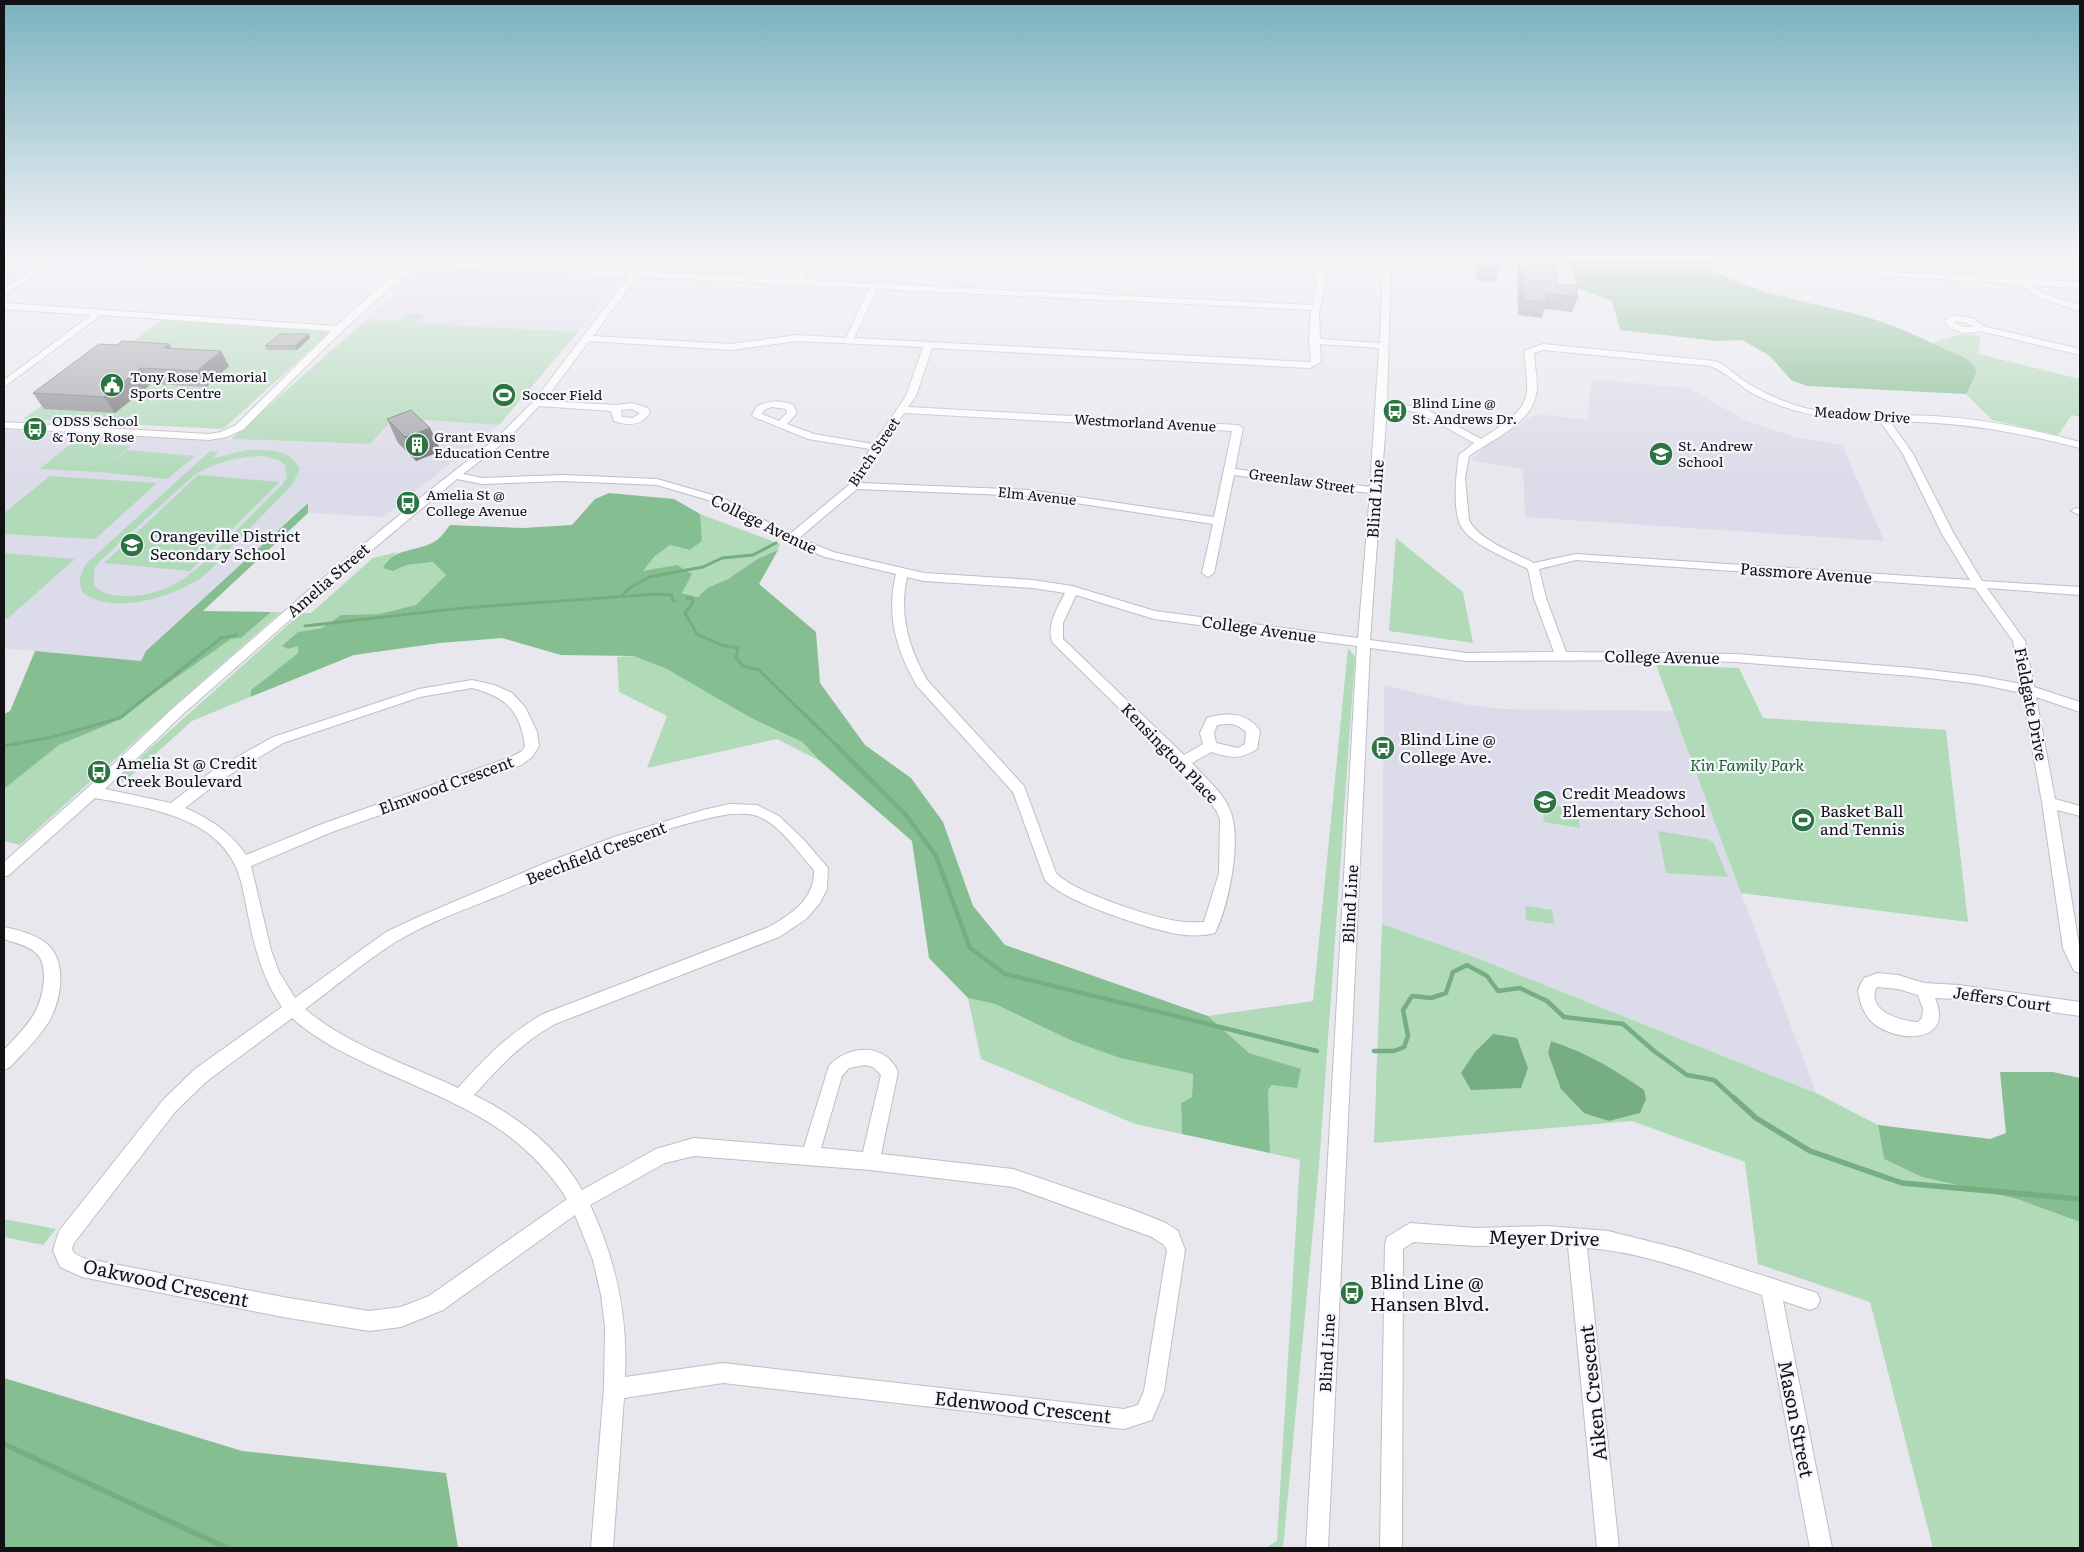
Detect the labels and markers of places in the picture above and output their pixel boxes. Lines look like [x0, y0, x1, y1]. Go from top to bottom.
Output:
place label: Tony Rose Memorial Sports Centre [130, 366, 267, 402]
public building icon: Tony Rose Memorial Sports Centre [99, 372, 125, 398]
sports icon: Soccer Field [491, 382, 517, 408]
place label: Soccer Field [522, 384, 603, 404]
place label: Blind Line @ St. Andrews Dr. [1412, 392, 1517, 428]
bus stop icon: Blind Line @ St. Andrews Dr. [1382, 398, 1408, 424]
place label: ODSS School & Tony Rose [52, 410, 139, 446]
bus stop icon: ODSS School & Tony Rose [22, 416, 48, 442]
place label: Grant Evans Education Centre [434, 426, 550, 462]
building icon: Grant Evans Education Centre [404, 432, 430, 458]
place label: St. Andrew School [1678, 435, 1753, 471]
school or university icon: St. Andrew School [1648, 441, 1674, 467]
place label: Amelia St @ College Avenue [426, 484, 527, 520]
bus stop icon: Amelia St @ College Avenue [395, 490, 421, 516]
place label: Orangeville District Secondary School [150, 523, 301, 565]
school or university icon: Orangeville District Secondary School [119, 532, 145, 558]
place label: Blind Line @ College Ave. [1400, 726, 1496, 768]
bus stop icon: Blind Line @ College Ave. [1370, 735, 1396, 761]
place label: Amelia St @ Credit Creek Boulevard [116, 750, 258, 792]
bus stop icon: Amelia St @ Credit Creek Boulevard [86, 759, 112, 785]
place label: Credit Meadows Elementary School [1562, 780, 1706, 822]
school or university icon: Credit Meadows Elementary School [1532, 789, 1558, 815]
place label: Basket Ball and Tennis [1820, 798, 1904, 840]
sports icon: Basket Ball and Tennis [1790, 807, 1816, 833]
place label: Blind Line @ Hansen Blvd. [1370, 1267, 1490, 1317]
bus stop icon: Blind Line @ Hansen Blvd. [1339, 1280, 1365, 1306]

